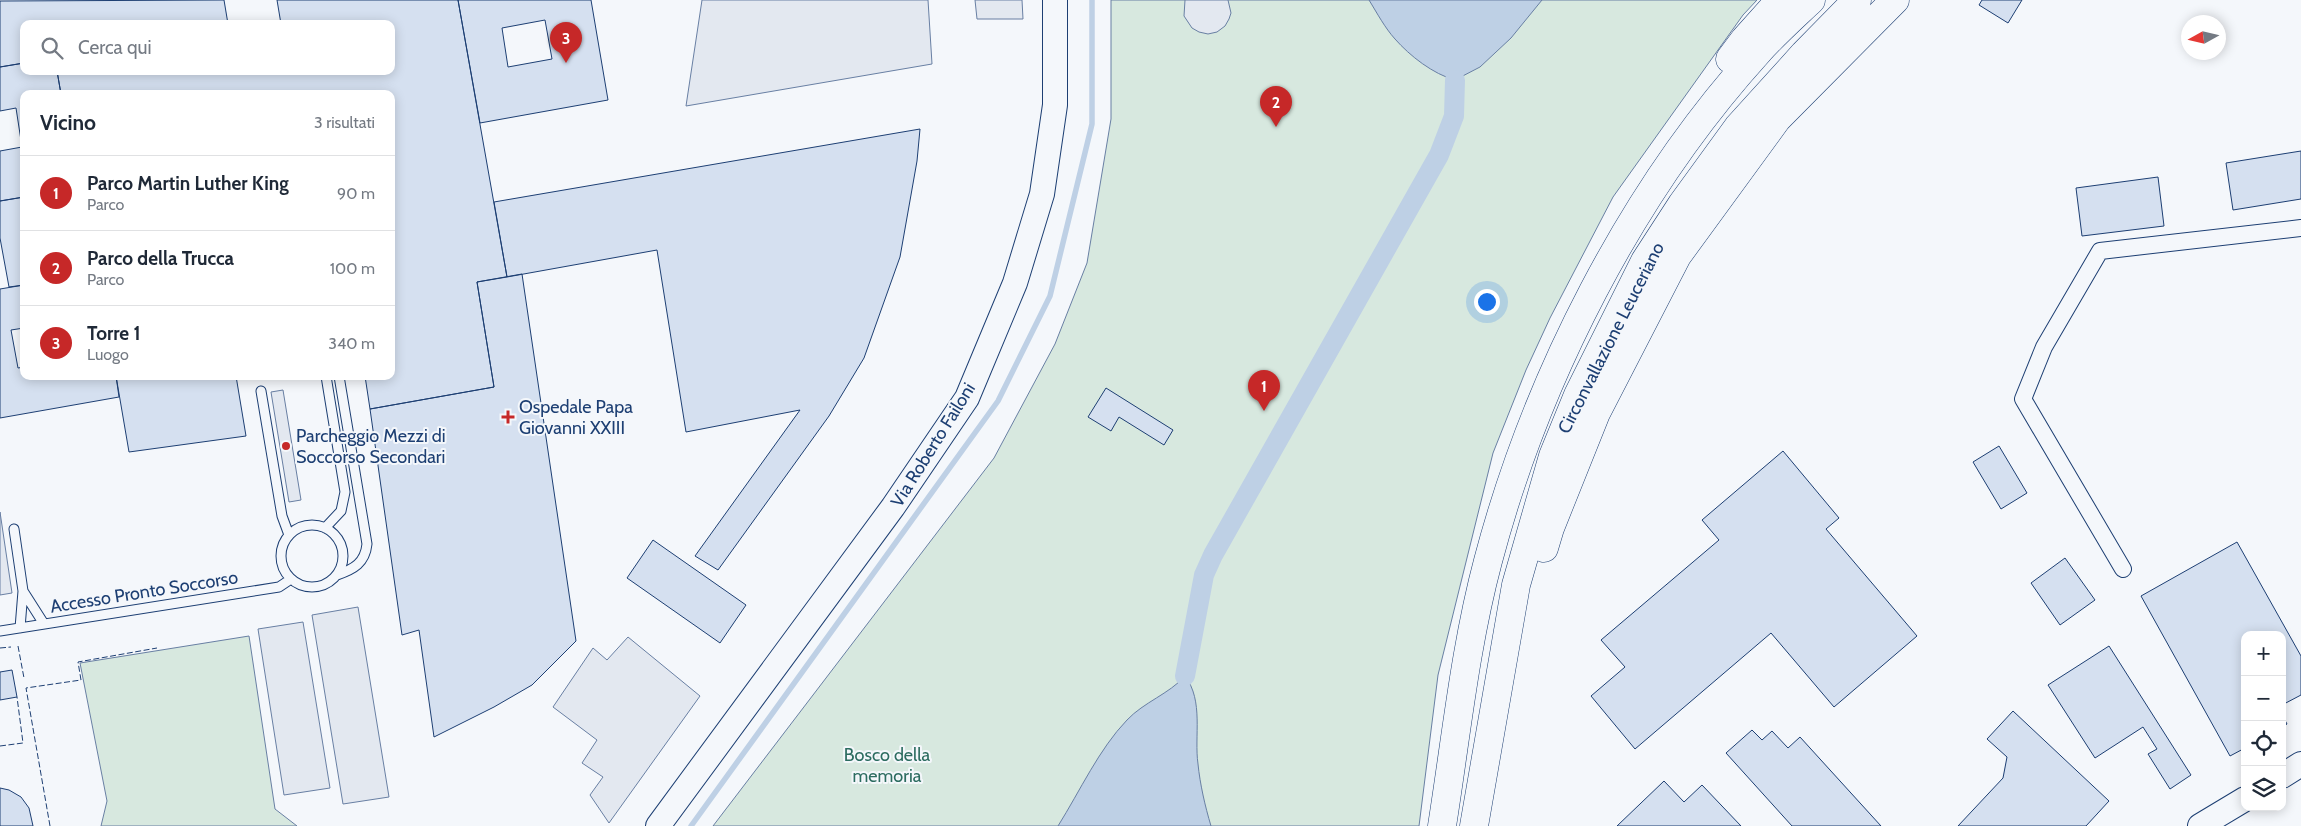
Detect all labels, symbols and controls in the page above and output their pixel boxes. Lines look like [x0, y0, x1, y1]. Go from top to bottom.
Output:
north arrow [2181, 15, 2226, 60]
search box [20, 20, 395, 75]
pin: 3 [550, 22, 582, 63]
icon: search [38, 34, 66, 62]
text: Cerca qui [78, 36, 152, 59]
pin: 2 [1260, 86, 1292, 127]
text: Vicino [40, 110, 96, 135]
text: 3 risultati [314, 113, 375, 132]
text: Parco Martin Luther King [87, 172, 289, 195]
text: 1 [53, 184, 59, 203]
text: 90 m [337, 184, 375, 203]
text: Parco [87, 195, 124, 214]
street label: Circonvallazione Leuceriano [1553, 239, 1669, 437]
text: Parco della Trucca [87, 247, 234, 270]
text: 2 [52, 259, 60, 278]
text: 100 m [330, 259, 375, 278]
text: Parco [87, 270, 124, 289]
your location [1474, 289, 1500, 315]
text: Torre 1 [87, 322, 140, 345]
text: 3 [52, 334, 60, 353]
text: 340 m [328, 334, 375, 353]
text: Luogo [87, 345, 129, 364]
pin: 1 [1248, 370, 1280, 411]
street label: Via Roberto Failoni [886, 379, 980, 511]
place label: Ospedale Papa Giovanni XXIII [519, 396, 633, 439]
marker: Ospedale Papa Giovanni XXIII [501, 410, 515, 424]
place label: Parcheggio Mezzi di Soccorso Secondari [296, 425, 446, 468]
marker: Parcheggio Mezzi di Soccorso Secondari [280, 440, 292, 452]
street label: Accesso Pronto Soccorso [49, 566, 240, 618]
map controls [2241, 631, 2286, 811]
button: + [2241, 631, 2286, 676]
button: − [2241, 676, 2286, 721]
button: locate [2241, 721, 2286, 766]
park label: Bosco della memoria [844, 744, 931, 787]
button: layers [2241, 766, 2286, 811]

